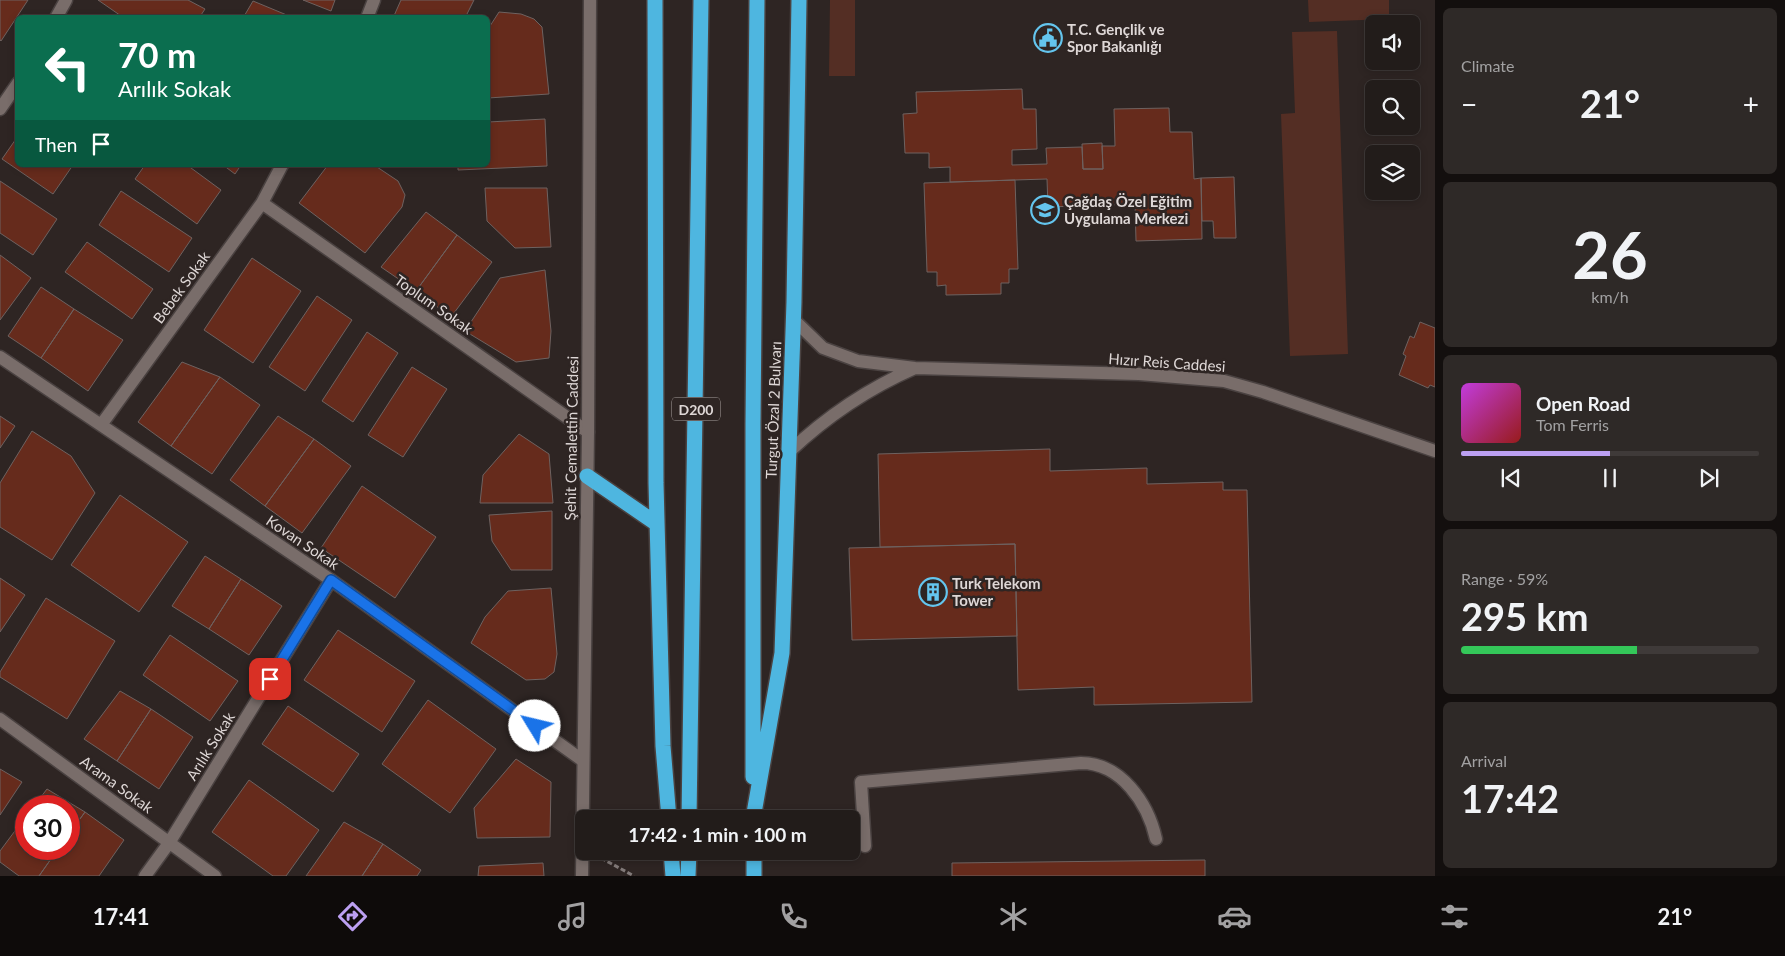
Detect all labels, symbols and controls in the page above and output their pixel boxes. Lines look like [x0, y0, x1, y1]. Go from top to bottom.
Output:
map controls [1365, 15, 1420, 200]
button: sound [1365, 15, 1420, 70]
place label: T.C. Gençlik ve Spor Bakanlığı [1067, 20, 1164, 55]
public building icon: T.C. Gençlik ve Spor Bakanlığı [1033, 23, 1063, 53]
text: 70 m [118, 33, 196, 75]
icon: left [35, 35, 100, 100]
text: Climate [1461, 56, 1514, 75]
text: Arılık Sokak [118, 75, 231, 102]
button: search [1365, 80, 1420, 135]
text: 21° [1580, 80, 1640, 126]
text: − [1461, 87, 1477, 121]
text: + [1743, 87, 1759, 121]
icon: arrive [87, 130, 115, 158]
text: Then [35, 133, 77, 156]
button: layers [1365, 145, 1420, 200]
place label: Çağdaş Özel Eğitim Uygulama Merkezi [1064, 192, 1192, 227]
school or university icon: Çağdaş Özel Eğitim Uygulama Merkezi [1030, 195, 1060, 225]
text: 26 [1572, 215, 1648, 293]
street label: Bebek Sokak [149, 247, 213, 327]
street label: Toplum Sokak [391, 270, 477, 338]
text: km/h [1591, 287, 1629, 306]
street label: Turgut Özal 2 Bulvarı [762, 341, 784, 479]
street label: Hızır Reis Caddesi [1108, 349, 1226, 375]
street label: Şehit Cemalettin Caddesi [561, 356, 581, 520]
text: Open Road [1536, 392, 1630, 415]
road number: D200 [672, 398, 720, 420]
text: Tom Ferris [1536, 415, 1609, 434]
icon: previous [1497, 464, 1525, 492]
icon: pause [1596, 464, 1624, 492]
icon: next [1695, 464, 1723, 492]
street label: Kovan Sokak [263, 511, 343, 573]
text: Range · 59% [1461, 569, 1548, 588]
place label: Turk Telekom Tower [952, 574, 1041, 609]
building icon: Turk Telekom Tower [918, 577, 948, 607]
text: 295 km [1461, 593, 1589, 639]
pin [249, 658, 291, 700]
icon: arrive [256, 665, 284, 693]
position arrow [508, 699, 560, 751]
street label: Arılık Sokak [182, 708, 238, 783]
street label: Arama Sokak [77, 751, 157, 817]
text: Arrival [1461, 751, 1507, 770]
text: 17:42 [1461, 775, 1559, 821]
speed limit sign: 30 [15, 795, 80, 860]
text: 17:42 · 1 min · 100 m [628, 823, 807, 846]
icon: directions [335, 899, 370, 934]
icon: music [555, 899, 590, 934]
icon: phone [776, 899, 811, 934]
icon: climate [996, 899, 1031, 934]
icon: car [1217, 899, 1252, 934]
icon: filters [1437, 899, 1472, 934]
text: 17:41 [93, 903, 149, 930]
text: 21° [1658, 903, 1692, 930]

